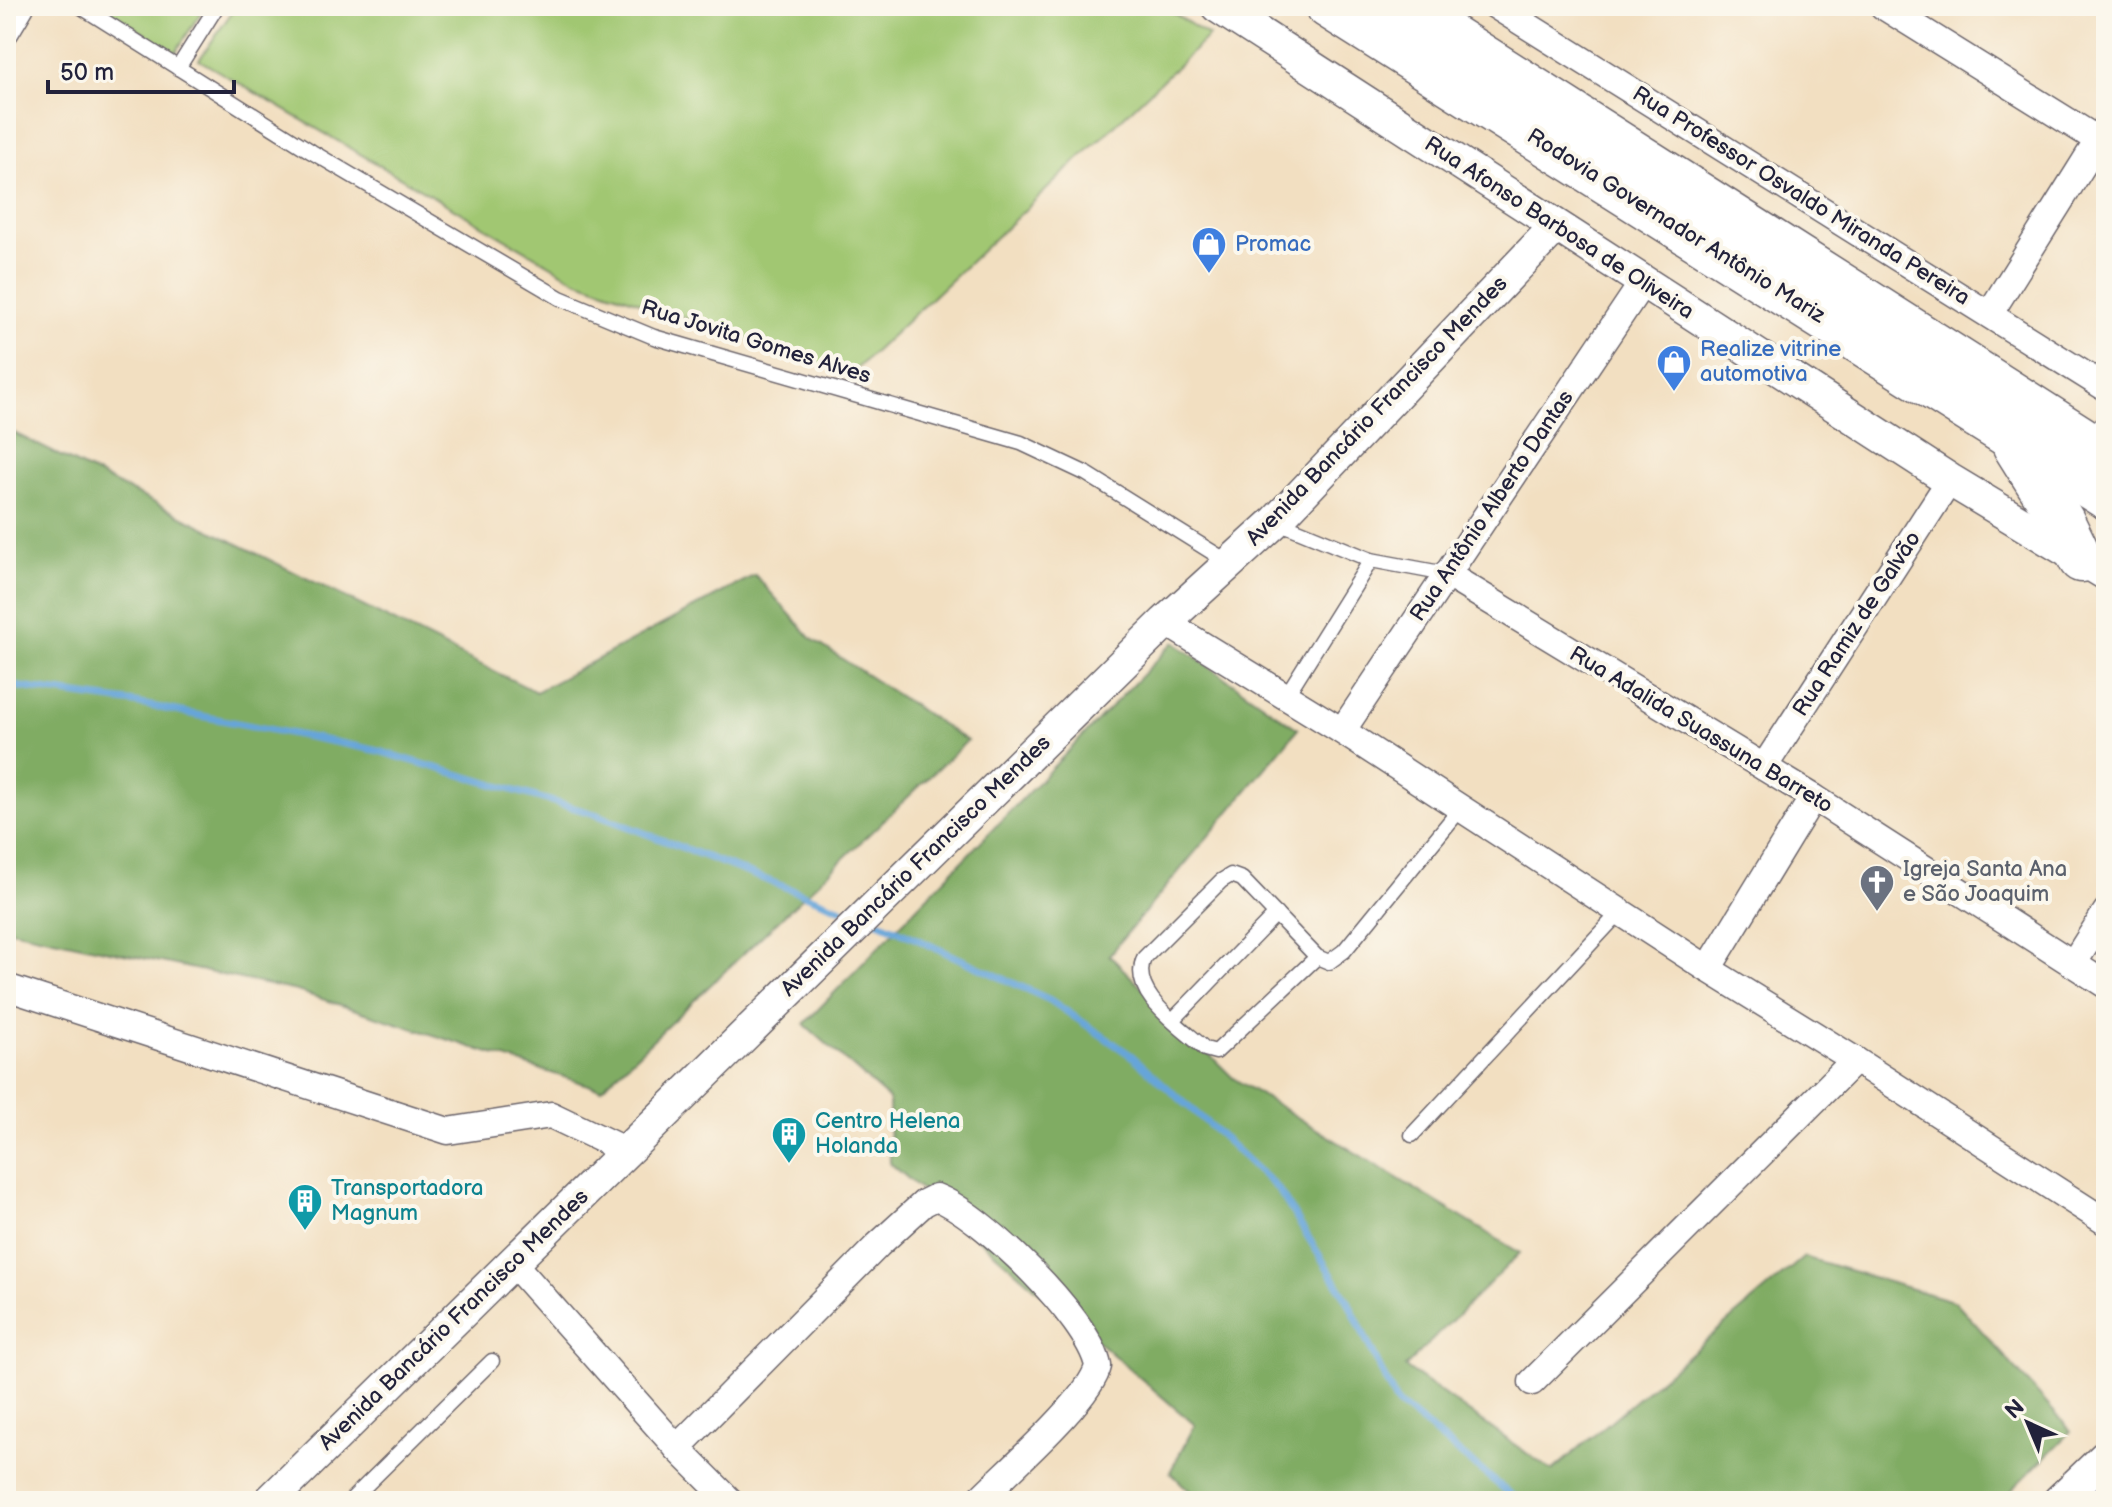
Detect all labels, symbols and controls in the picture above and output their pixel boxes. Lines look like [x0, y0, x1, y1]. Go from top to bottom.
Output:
scale bar [48, 44, 234, 94]
text: 50 m [60, 58, 114, 87]
street label: Rua Professor Osvaldo Miranda Pereira [1627, 81, 1975, 311]
street label: Rodovia Governador Antônio Mariz [1522, 123, 1831, 330]
street label: Rua Afonso Barbosa de Oliveira [1419, 131, 1699, 325]
shop icon: Promac [1190, 225, 1228, 275]
place label: Promac [1235, 231, 1311, 258]
street label: Avenida Bancário Francisco Mendes [1241, 270, 1513, 552]
street label: Rua Jovita Gomes Alves [638, 294, 874, 390]
place label: Realize vitrine automotiva [1700, 336, 1841, 388]
shop icon: Realize vitrine automotiva [1655, 343, 1693, 393]
street label: Rua Antônio Alberto Dantas [1404, 385, 1580, 627]
street label: Rua Ramiz de Galvão [1787, 526, 1927, 722]
street label: Rua Adalida Suassuna Barreto [1564, 641, 1838, 819]
street label: Avenida Bancário Francisco Mendes [775, 730, 1057, 1002]
place label: Igreja Santa Ana e São Joaquim [1903, 856, 2067, 908]
church icon: Igreja Santa Ana e São Joaquim [1858, 863, 1896, 913]
place label: Centro Helena Holanda [815, 1108, 961, 1160]
building icon: Centro Helena Holanda [770, 1115, 808, 1165]
place label: Transportadora Magnum [331, 1175, 483, 1227]
building icon: Transportadora Magnum [286, 1182, 324, 1232]
street label: Avenida Bancário Francisco Mendes [313, 1184, 595, 1456]
north arrow [1988, 1383, 2068, 1463]
text: N [2000, 1394, 2030, 1425]

